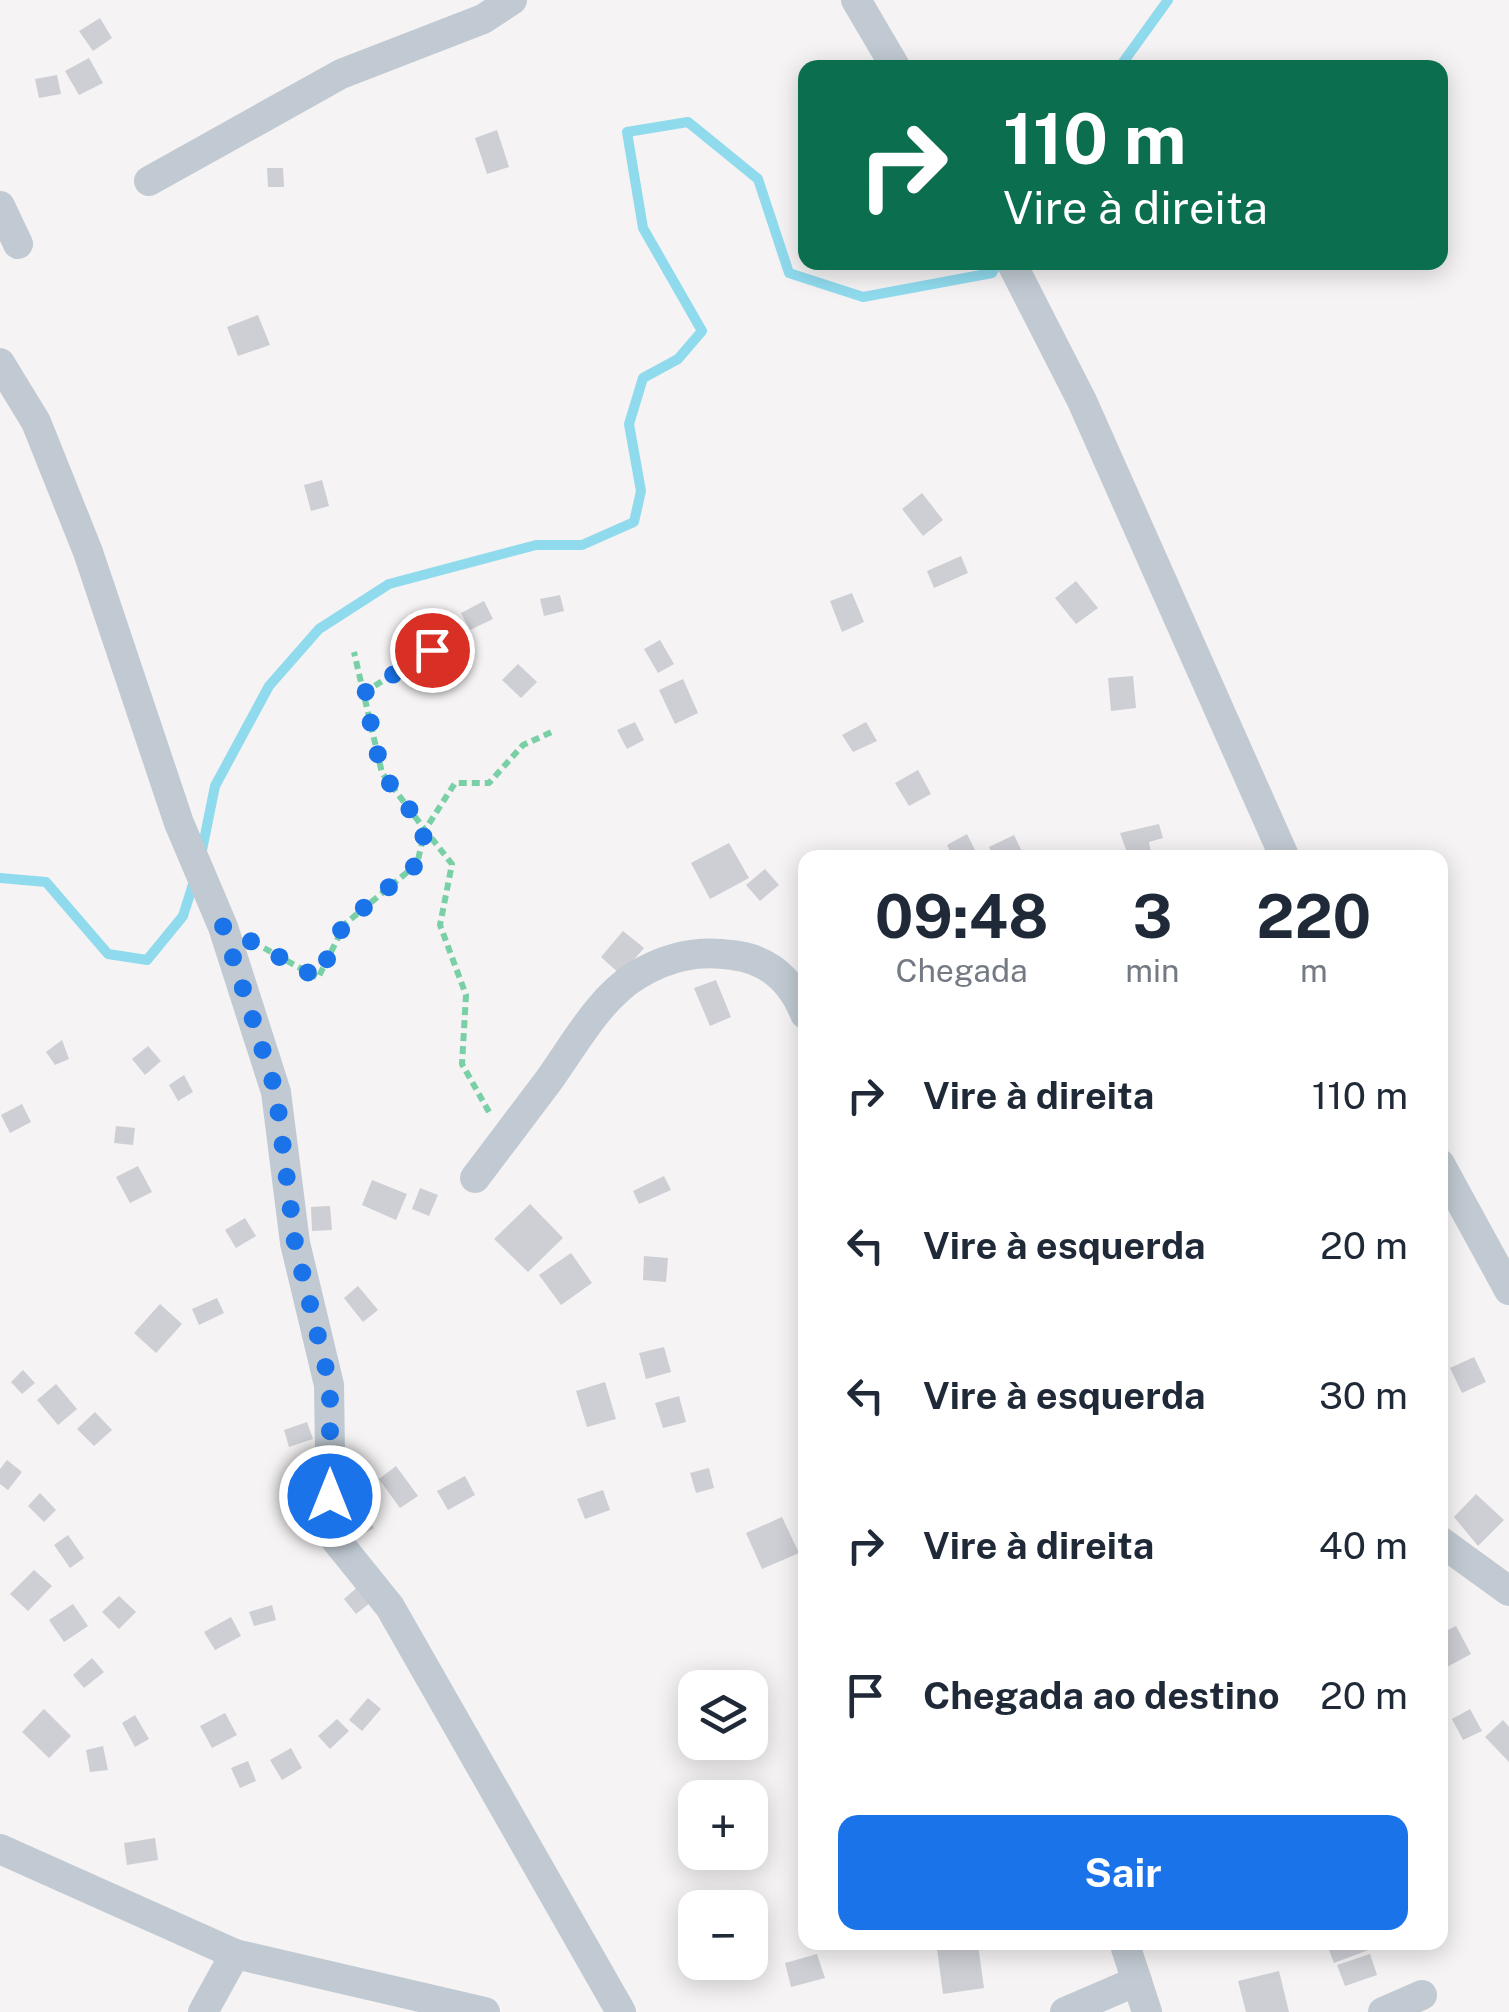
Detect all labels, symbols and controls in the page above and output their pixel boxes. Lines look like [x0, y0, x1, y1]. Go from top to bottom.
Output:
text: 110 m [1003, 97, 1187, 180]
icon: right [838, 100, 968, 230]
text: Vire à direita [1003, 181, 1268, 234]
pin [390, 608, 475, 693]
icon: arrive [405, 623, 460, 678]
text: 09:48 [875, 881, 1048, 952]
text: 3 [1132, 881, 1172, 952]
text: 220 [1256, 881, 1371, 952]
text: Chegada [895, 952, 1028, 989]
text: min [1125, 952, 1180, 989]
text: m [1300, 952, 1328, 989]
icon: right [838, 1068, 893, 1123]
text: Vire à direita [923, 1073, 1154, 1118]
text: 110 m [1312, 1073, 1408, 1118]
icon: left [838, 1218, 893, 1273]
text: Vire à esquerda [923, 1223, 1206, 1268]
text: 20 m [1320, 1223, 1408, 1268]
icon: left [838, 1368, 893, 1423]
text: Vire à esquerda [923, 1373, 1206, 1418]
text: 30 m [1319, 1373, 1408, 1418]
position arrow [278, 1444, 382, 1548]
icon: right [838, 1518, 893, 1573]
text: Vire à direita [923, 1523, 1154, 1568]
text: 40 m [1319, 1523, 1408, 1568]
icon: arrive [838, 1668, 893, 1723]
map controls [678, 1670, 768, 1980]
button: layers [678, 1670, 768, 1760]
text: Chegada ao destino [923, 1673, 1280, 1718]
text: 20 m [1320, 1673, 1408, 1718]
button: + [678, 1780, 768, 1870]
button: Sair [838, 1815, 1408, 1930]
button: − [678, 1890, 768, 1980]

